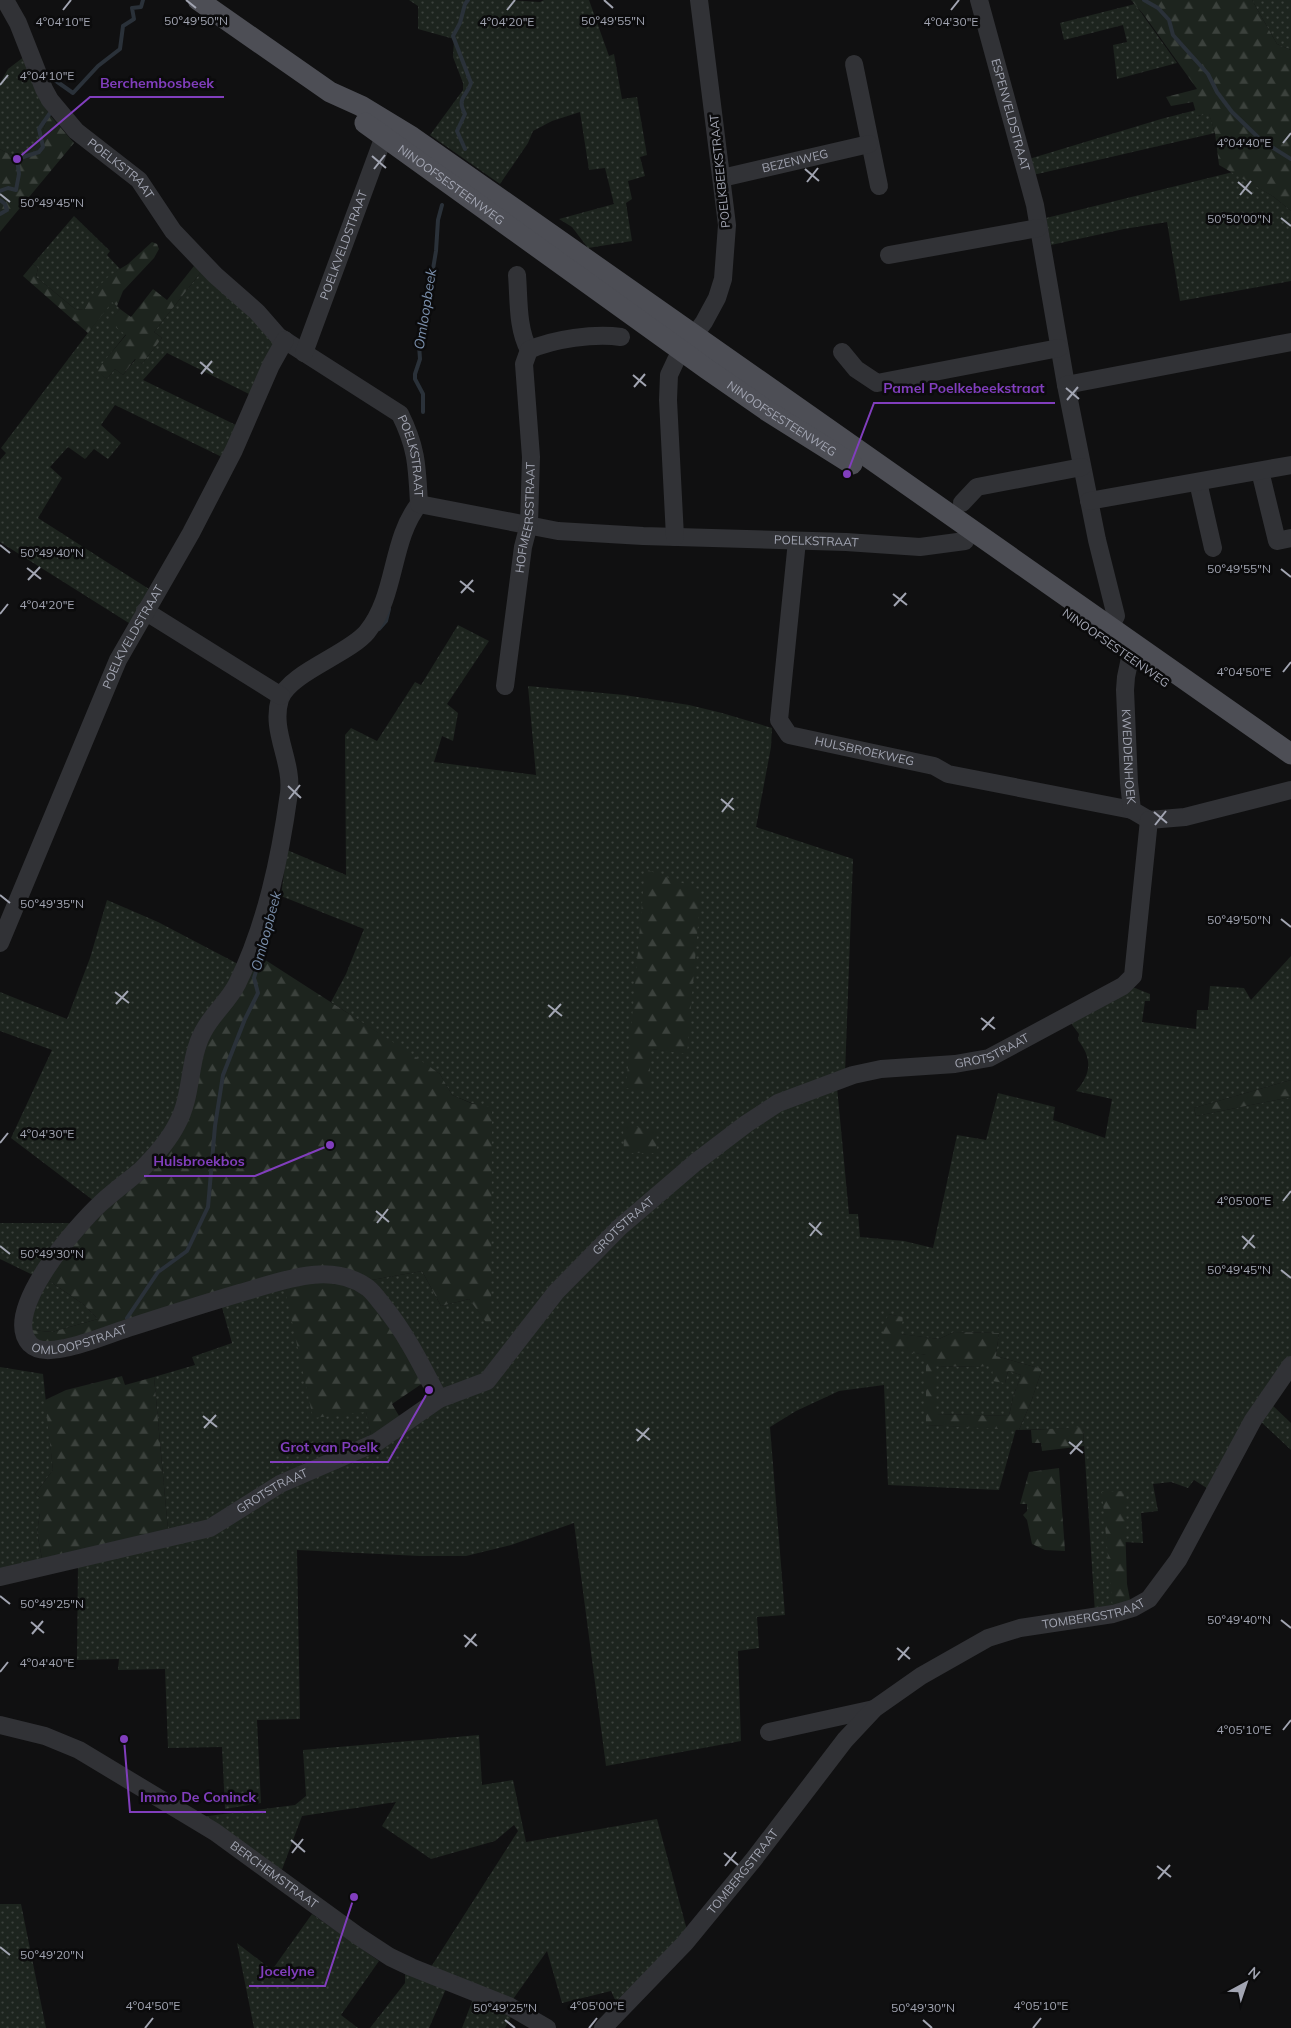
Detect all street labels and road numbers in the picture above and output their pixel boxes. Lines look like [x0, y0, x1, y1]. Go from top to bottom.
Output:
street label: ESPENVELDSTRAAT [988, 57, 1034, 173]
street label: POELKBEEKSTRAAT [706, 113, 733, 229]
street label: POELKSTRAAT [85, 135, 158, 202]
street label: NINOOFSESTEENWEG [395, 141, 507, 228]
street label: BEZENWEG [760, 146, 830, 176]
street label: POELKVELDSTRAAT [316, 187, 371, 302]
street label: NINOOFSESTEENWEG [724, 377, 839, 459]
street label: POELKSTRAAT [395, 412, 427, 498]
street label: HOFMEERSSTRAAT [512, 461, 538, 574]
street label: POELKSTRAAT [774, 532, 860, 550]
street label: POELKVELDSTRAAT [99, 581, 167, 691]
street label: NINOOFSESTEENWEG [1060, 605, 1173, 690]
street label: KWEDDENHOEK [1119, 709, 1139, 805]
street label: HULSBROEKWEG [813, 733, 915, 769]
street label: GROTSTRAAT [953, 1029, 1032, 1071]
street label: GROTSTRAAT [589, 1192, 658, 1258]
street label: OMLOOPSTRAAT [29, 1321, 130, 1357]
street label: GROTSTRAAT [233, 1465, 310, 1517]
street label: TOMBERGSTRAAT [1041, 1594, 1148, 1632]
street label: TOMBERGSTRAAT [704, 1825, 782, 1917]
street label: BERCHEMSTRAAT [228, 1838, 322, 1912]

